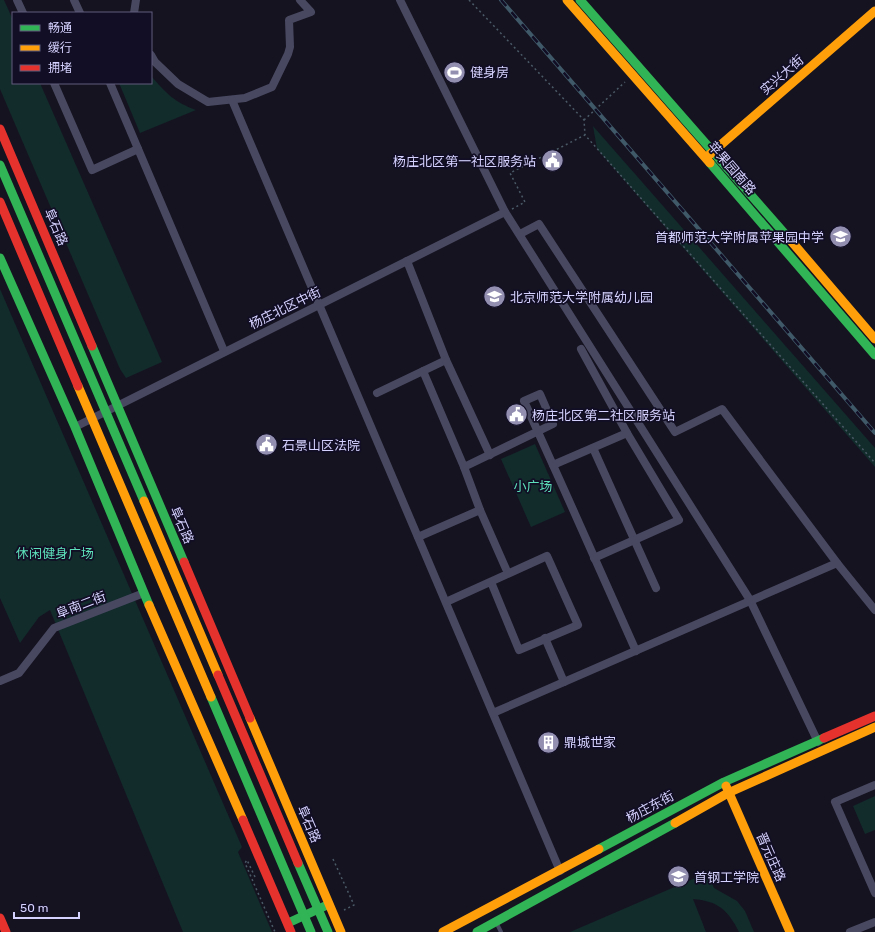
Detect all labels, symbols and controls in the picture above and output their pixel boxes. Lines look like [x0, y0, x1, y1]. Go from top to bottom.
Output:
legend [12, 12, 152, 84]
text: 畅通 [48, 21, 72, 35]
text: 缓行 [48, 41, 72, 55]
street label: 实兴大街 [757, 52, 807, 98]
sports icon: 健身房 [442, 59, 468, 85]
text: 拥堵 [48, 61, 72, 75]
place label: 健身房 [470, 65, 509, 80]
street label: 苹果园南路 [705, 139, 759, 197]
public building icon: 杨庄北区第一社区服务站 [539, 148, 565, 174]
place label: 杨庄北区第一社区服务站 [393, 154, 536, 169]
street label: 阜石路 [41, 206, 71, 248]
school or university icon: 首都师范大学附属苹果园中学 [827, 224, 853, 250]
place label: 首都师范大学附属苹果园中学 [655, 230, 824, 245]
street label: 杨庄北区中街 [247, 284, 323, 332]
school or university icon: 北京师范大学附属幼儿园 [481, 284, 507, 310]
place label: 北京师范大学附属幼儿园 [510, 290, 653, 305]
public building icon: 杨庄北区第二社区服务站 [503, 402, 529, 428]
place label: 杨庄北区第二社区服务站 [532, 408, 675, 423]
public building icon: 石景山区法院 [254, 432, 280, 458]
place label: 石景山区法院 [282, 438, 360, 453]
park label: 小广场 [513, 479, 553, 494]
street label: 阜石路 [167, 504, 197, 546]
park label: 休闲健身广场 [16, 546, 94, 561]
street label: 阜南二街 [54, 589, 108, 621]
building icon: 鼎城世家 [536, 729, 562, 755]
place label: 鼎城世家 [564, 735, 616, 750]
street label: 杨庄东街 [624, 788, 676, 826]
street label: 阜石路 [294, 803, 324, 845]
street label: 晋元庄路 [754, 830, 788, 884]
school or university icon: 首钢工学院 [666, 864, 692, 890]
place label: 首钢工学院 [694, 870, 759, 885]
scale bar [14, 894, 79, 920]
text: 50 m [20, 901, 48, 915]

